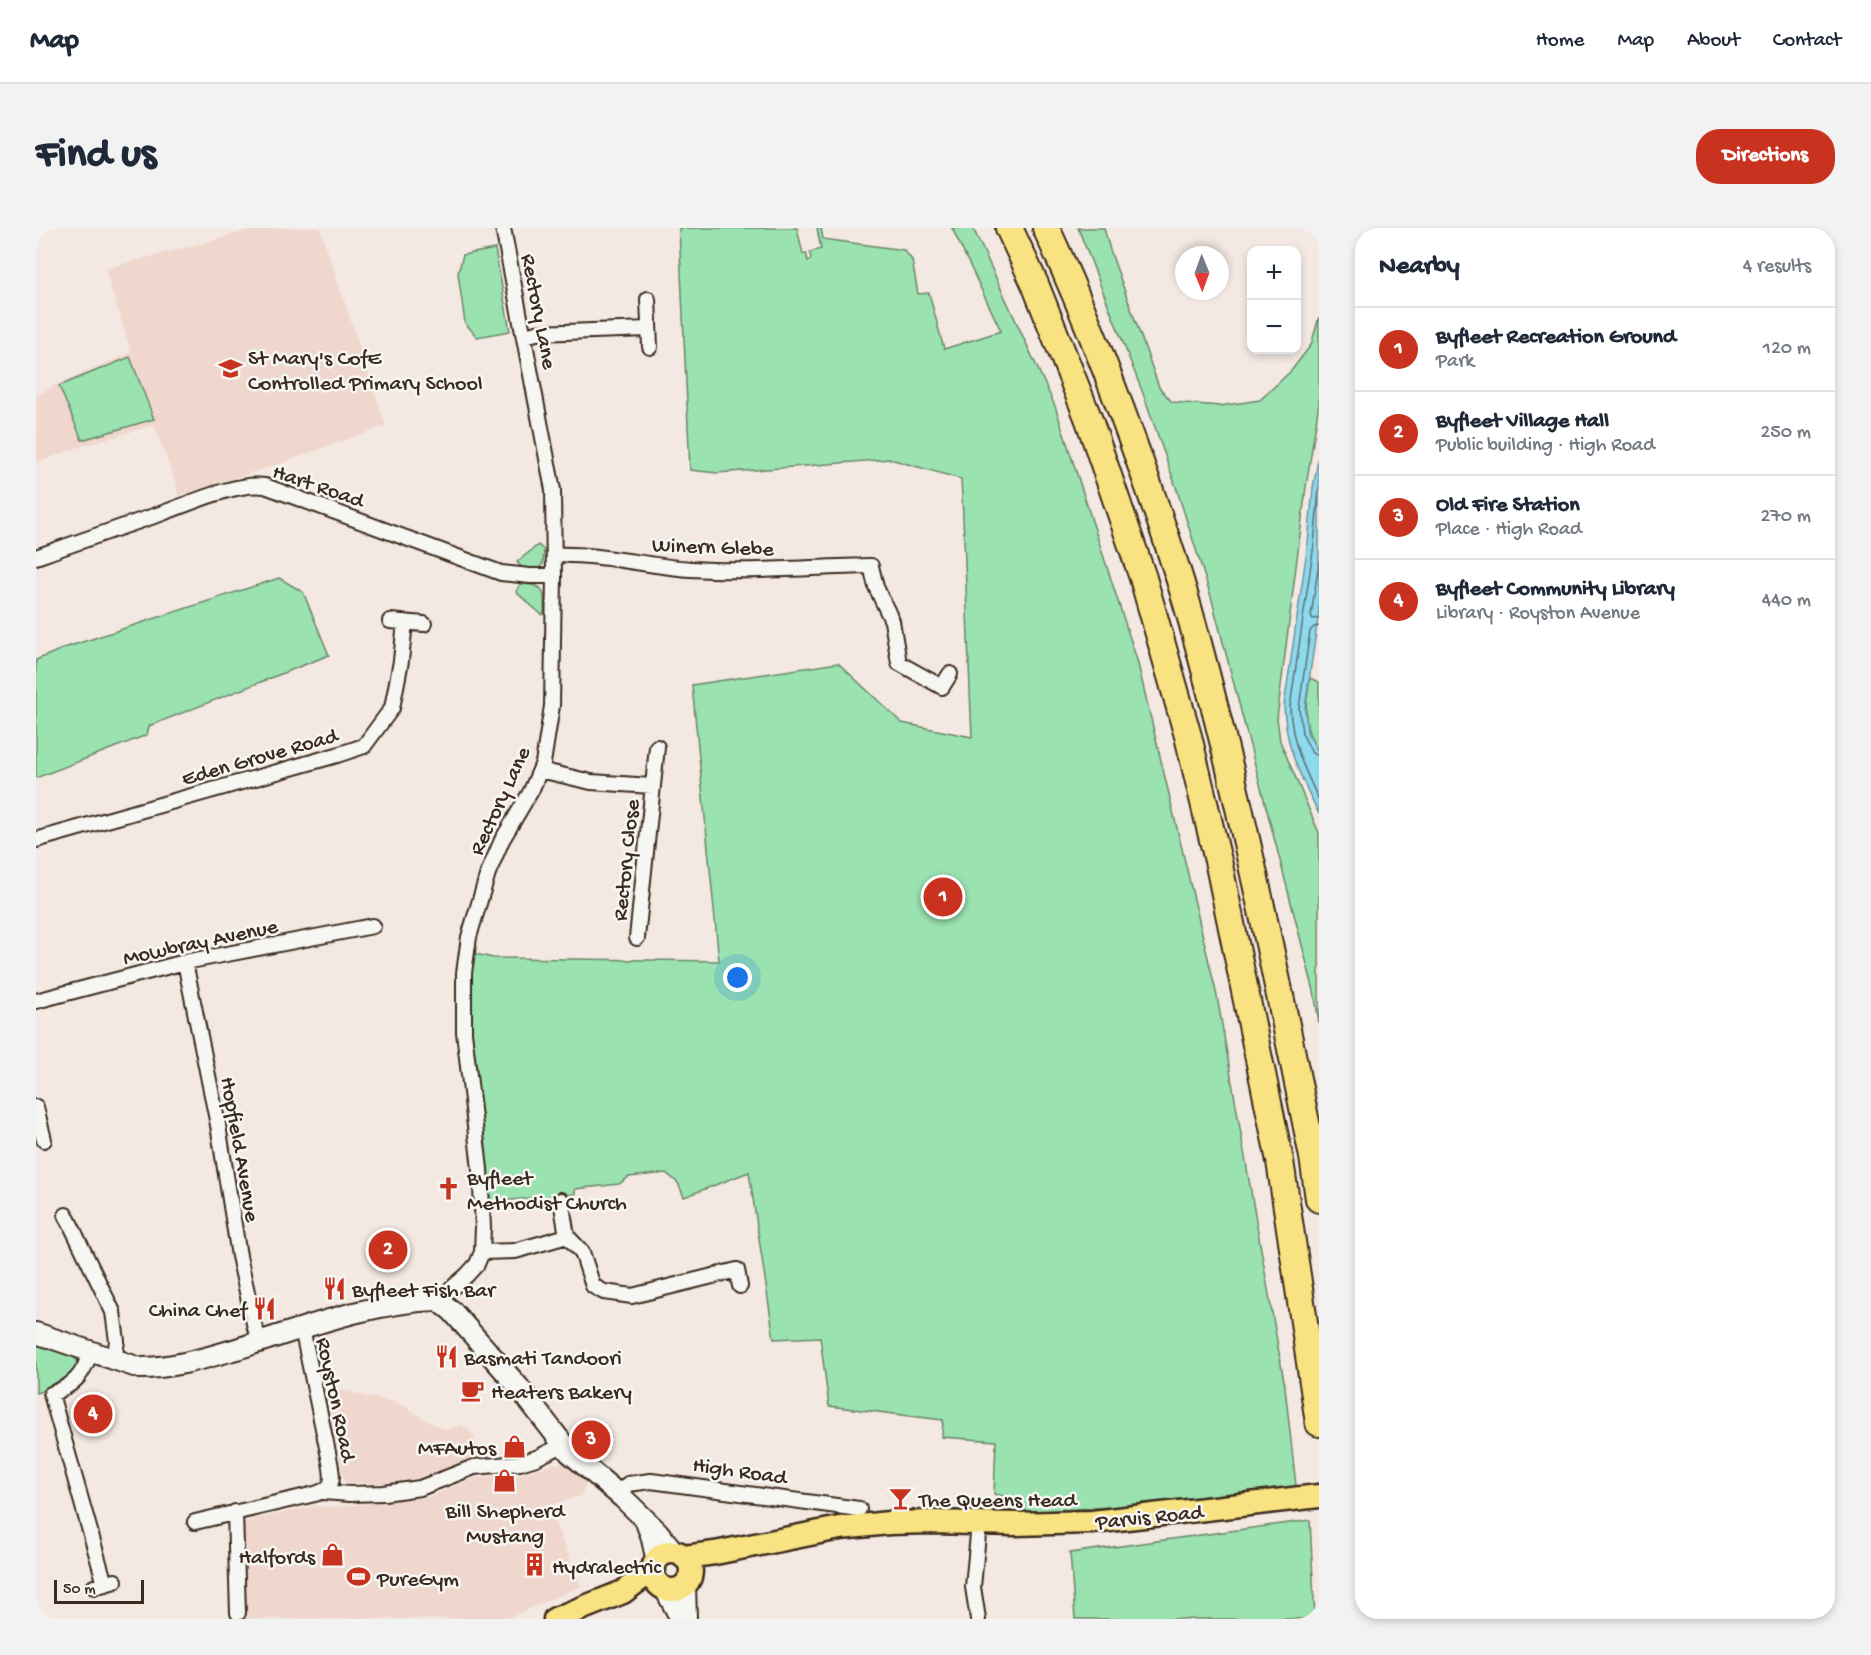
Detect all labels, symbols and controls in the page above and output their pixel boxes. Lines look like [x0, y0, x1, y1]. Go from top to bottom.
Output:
text: Map [30, 25, 79, 58]
text: Home [1536, 29, 1584, 54]
text: Map [1617, 29, 1654, 54]
text: About [1687, 29, 1740, 54]
text: Contact [1773, 29, 1841, 54]
button: Directions [1696, 129, 1835, 184]
text: Find us [36, 132, 156, 181]
north arrow [1175, 246, 1229, 300]
map controls [1247, 246, 1301, 354]
button: + [1247, 246, 1301, 300]
street label: Rectory Lane [513, 252, 561, 372]
text: Nearby [1379, 252, 1460, 283]
text: 4 results [1743, 256, 1811, 279]
button: − [1247, 300, 1301, 354]
text: Byfleet Recreation Ground [1436, 325, 1676, 351]
text: 1 [1394, 338, 1403, 361]
text: 120 m [1763, 338, 1811, 361]
place label: St Mary's CofE Controlled Primary School [248, 347, 483, 398]
text: Park [1436, 351, 1474, 374]
school or university icon: St Mary's CofE Controlled Primary School [217, 356, 243, 382]
text: Byfleet Village Hall [1436, 409, 1609, 435]
text: 2 [1394, 422, 1403, 445]
text: 250 m [1760, 422, 1811, 445]
text: Public building · High Road [1436, 435, 1655, 458]
street label: Hart Road [269, 460, 369, 516]
text: Old Fire Station [1436, 493, 1580, 519]
text: 3 [1393, 506, 1404, 529]
text: 270 m [1761, 506, 1811, 529]
text: Place · High Road [1436, 519, 1582, 542]
street label: Winern Glebe [652, 534, 775, 564]
text: Byfleet Community Library [1436, 577, 1675, 603]
text: 4 [1394, 590, 1403, 613]
text: 440 m [1762, 590, 1811, 613]
text: Library · Royston Avenue [1436, 603, 1640, 626]
street label: Eden Grove Road [179, 724, 343, 794]
street label: Rectory Lane [465, 743, 538, 860]
street label: Rectory Close [609, 798, 647, 923]
pin: 1 [924, 874, 962, 920]
street label: Mowbray Avenue [121, 915, 281, 973]
your location [723, 963, 752, 992]
street label: Hopfield Avenue [213, 1075, 264, 1225]
place label: Byfleet Methodist Church [466, 1167, 627, 1218]
church icon: Byfleet Methodist Church [436, 1176, 462, 1202]
pin: 2 [368, 1228, 408, 1272]
restaurant icon: Byfleet Fish Bar [321, 1275, 347, 1301]
place label: Byfleet Fish Bar [351, 1279, 497, 1305]
restaurant icon: China Chef [252, 1295, 278, 1321]
place label: China Chef [149, 1299, 249, 1325]
street label: Royston Road [308, 1336, 360, 1466]
restaurant icon: Basmati Tandoori [433, 1343, 459, 1369]
place label: Basmati Tandoori [463, 1347, 622, 1373]
cafe icon: Heaters Bakery [460, 1377, 486, 1403]
place label: Heaters Bakery [491, 1381, 632, 1407]
pin: 4 [74, 1392, 112, 1436]
pin: 3 [572, 1418, 610, 1462]
shop icon: MFAutos [501, 1433, 527, 1459]
place label: MFAutos [418, 1437, 497, 1463]
street label: High Road [691, 1453, 790, 1493]
shop icon: Bill Shepherd Mustang [492, 1467, 518, 1493]
bar icon: The Queens Head [888, 1485, 914, 1511]
place label: The Queens Head [917, 1489, 1079, 1515]
place label: Bill Shepherd Mustang [445, 1500, 567, 1551]
street label: Parvis Road [1093, 1500, 1207, 1538]
shop icon: Halfords [320, 1542, 346, 1568]
place label: Halfords [238, 1546, 316, 1572]
building icon: Hydralectric [521, 1552, 547, 1578]
place label: Hydralectric [552, 1556, 662, 1582]
sports icon: PureGym [346, 1564, 372, 1590]
place label: PureGym [376, 1568, 459, 1594]
scale bar [54, 1577, 144, 1604]
text: 50 m [63, 1581, 96, 1600]

